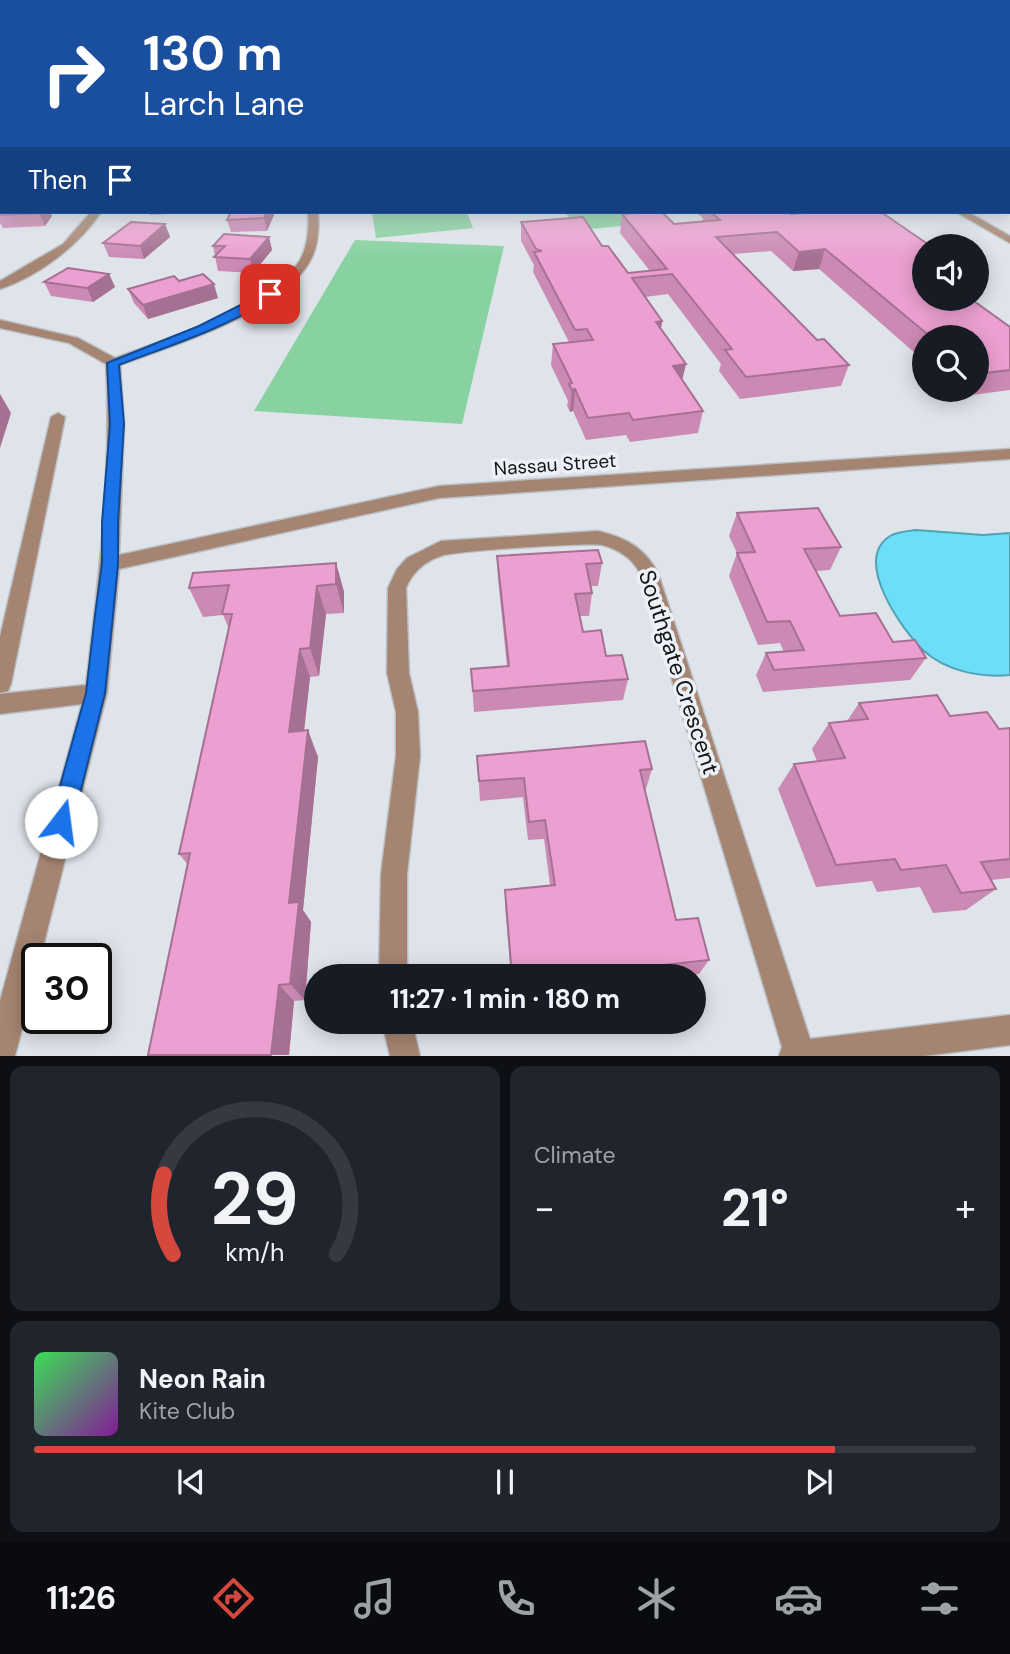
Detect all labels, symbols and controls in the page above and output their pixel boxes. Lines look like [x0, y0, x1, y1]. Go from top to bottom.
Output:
text: 130 m [143, 21, 283, 85]
icon: right [28, 28, 119, 119]
text: Larch Lane [143, 83, 305, 125]
icon: arrive [101, 161, 139, 199]
text: Then [28, 163, 87, 197]
map controls [912, 234, 989, 402]
button: sound [912, 234, 989, 311]
pin [240, 264, 300, 324]
icon: arrive [251, 275, 289, 313]
button: search [912, 325, 989, 402]
street label: Nassau Street [493, 448, 617, 481]
street label: Southgate Crescent [632, 566, 726, 778]
position arrow [24, 785, 98, 859]
speed limit sign: 30 [21, 943, 112, 1034]
text: 11:27 · 1 min · 180 m [390, 982, 620, 1016]
text: Climate [534, 1140, 616, 1170]
text: 29 [211, 1153, 299, 1248]
text: 21° [721, 1174, 789, 1242]
text: − [534, 1183, 555, 1233]
text: + [955, 1183, 976, 1233]
text: km/h [225, 1236, 285, 1269]
text: Neon Rain [139, 1362, 266, 1396]
text: Kite Club [139, 1396, 235, 1426]
icon: previous [172, 1463, 210, 1501]
icon: pause [486, 1463, 524, 1501]
icon: next [800, 1463, 838, 1501]
icon: directions [209, 1574, 258, 1623]
icon: music [350, 1574, 399, 1623]
icon: phone [491, 1574, 540, 1623]
icon: climate [632, 1574, 681, 1623]
icon: car [774, 1574, 823, 1623]
icon: filters [915, 1574, 964, 1623]
text: 11:26 [46, 1577, 116, 1619]

